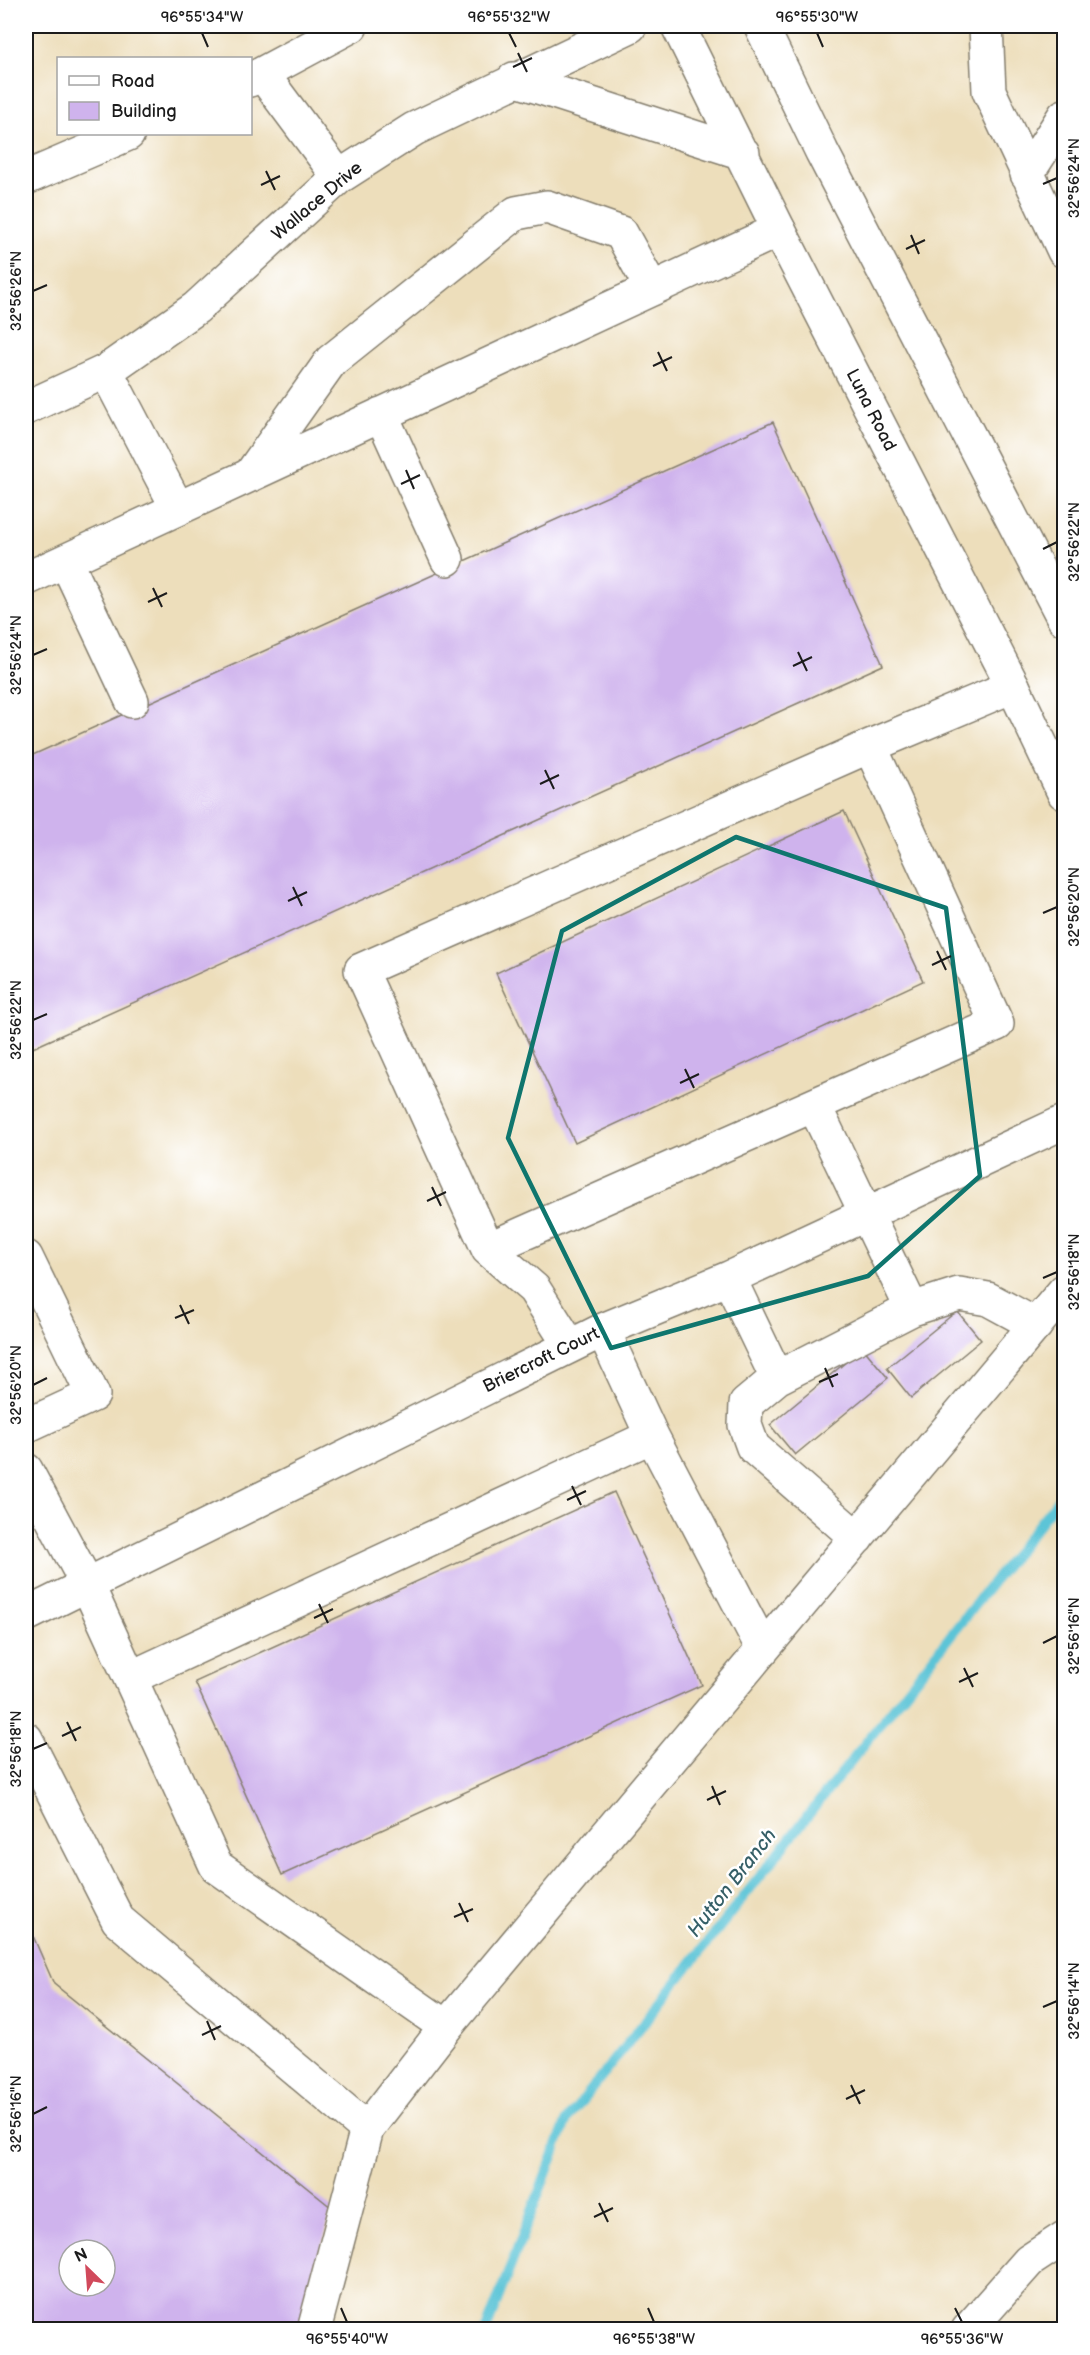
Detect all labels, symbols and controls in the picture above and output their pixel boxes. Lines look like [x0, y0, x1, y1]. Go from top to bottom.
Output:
text: 96°55'34"W [161, 8, 244, 27]
text: 96°55'32"W [468, 8, 550, 27]
text: 96°55'30"W [776, 8, 858, 27]
legend [57, 57, 252, 135]
text: Road [111, 71, 155, 92]
text: Building [111, 101, 177, 122]
text: 32°56'24"N [1065, 138, 1084, 218]
street label: Wallace Drive [268, 157, 367, 245]
text: 32°56'26"N [7, 251, 26, 331]
street label: Luna Road [841, 366, 901, 454]
text: 32°56'22"N [1065, 502, 1084, 582]
text: 32°56'24"N [7, 615, 26, 695]
text: 32°56'20"N [1065, 867, 1084, 947]
text: 32°56'22"N [7, 980, 26, 1060]
text: 32°56'18"N [1065, 1233, 1084, 1311]
street label: Briercroft Court [479, 1323, 603, 1397]
text: 32°56'20"N [7, 1345, 26, 1425]
text: 32°56'16"N [1065, 1597, 1084, 1675]
text: 32°56'18"N [7, 1710, 26, 1788]
water label: Hutton Branch [682, 1824, 782, 1942]
text: 32°56'14"N [1065, 1962, 1084, 2040]
text: 32°56'16"N [7, 2075, 26, 2153]
north arrow [57, 2238, 117, 2298]
text: N [72, 2245, 91, 2267]
text: 96°55'40"W [306, 2330, 388, 2349]
text: 96°55'38"W [613, 2330, 695, 2349]
text: 96°55'36"W [921, 2330, 1004, 2349]

